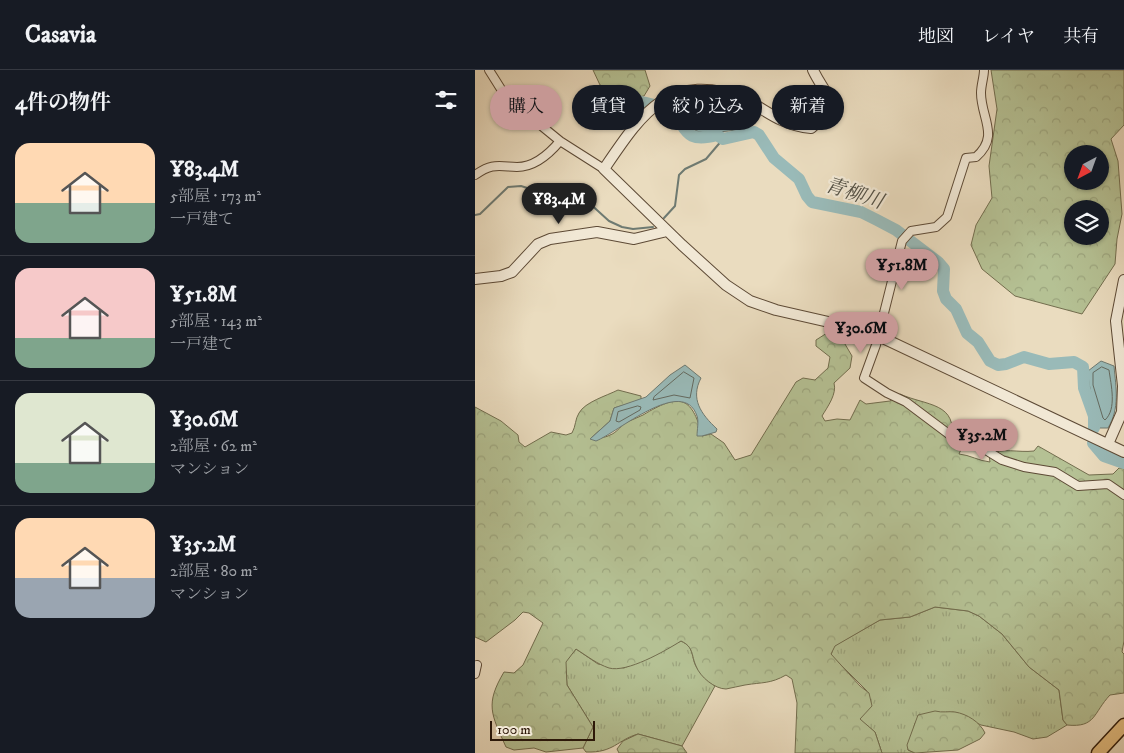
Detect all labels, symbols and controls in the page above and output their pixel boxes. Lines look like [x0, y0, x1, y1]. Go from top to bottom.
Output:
text: Casavia [25, 20, 96, 50]
text: 地図 [918, 26, 954, 48]
text: レイヤ [982, 26, 1035, 48]
text: 共有 [1063, 26, 1099, 48]
chip: 購入 [490, 85, 562, 130]
chip: 賃貸 [572, 85, 644, 130]
chip: 絞り込み [654, 85, 762, 130]
chip: 新着 [772, 85, 844, 130]
icon: filters [432, 86, 460, 114]
text: 4件の物件 [15, 90, 111, 116]
north arrow [1064, 145, 1109, 190]
map controls [1064, 145, 1109, 245]
text: ¥83.4M [170, 157, 239, 183]
icon: home [55, 163, 115, 223]
water label: 青柳川 [822, 173, 888, 216]
pin: ¥83.4M [518, 182, 600, 225]
text: 5部屋 · 173 m² [170, 186, 261, 206]
text: ¥83.4M [533, 189, 585, 209]
button: layers [1064, 200, 1109, 245]
text: 一戸建て [170, 209, 234, 229]
pin: ¥51.8M [861, 248, 943, 291]
text: ¥51.8M [877, 255, 927, 275]
text: ¥51.8M [170, 282, 237, 308]
icon: home [55, 288, 115, 348]
text: 5部屋 · 143 m² [170, 311, 262, 331]
pin: ¥30.6M [820, 312, 902, 354]
text: ¥30.6M [835, 318, 887, 338]
text: 一戸建て [170, 334, 234, 354]
text: ¥30.6M [170, 407, 238, 433]
icon: home [55, 413, 115, 473]
pin: ¥35.2M [941, 418, 1023, 461]
text: ¥35.2M [957, 425, 1007, 445]
text: 2部屋 · 62 m² [170, 436, 257, 456]
text: マンション [170, 459, 249, 479]
text: ¥35.2M [170, 532, 236, 558]
icon: home [55, 538, 115, 598]
text: 2部屋 · 80 m² [170, 561, 257, 581]
text: マンション [170, 584, 249, 604]
scale bar [490, 718, 595, 741]
text: 100 m [497, 721, 531, 739]

